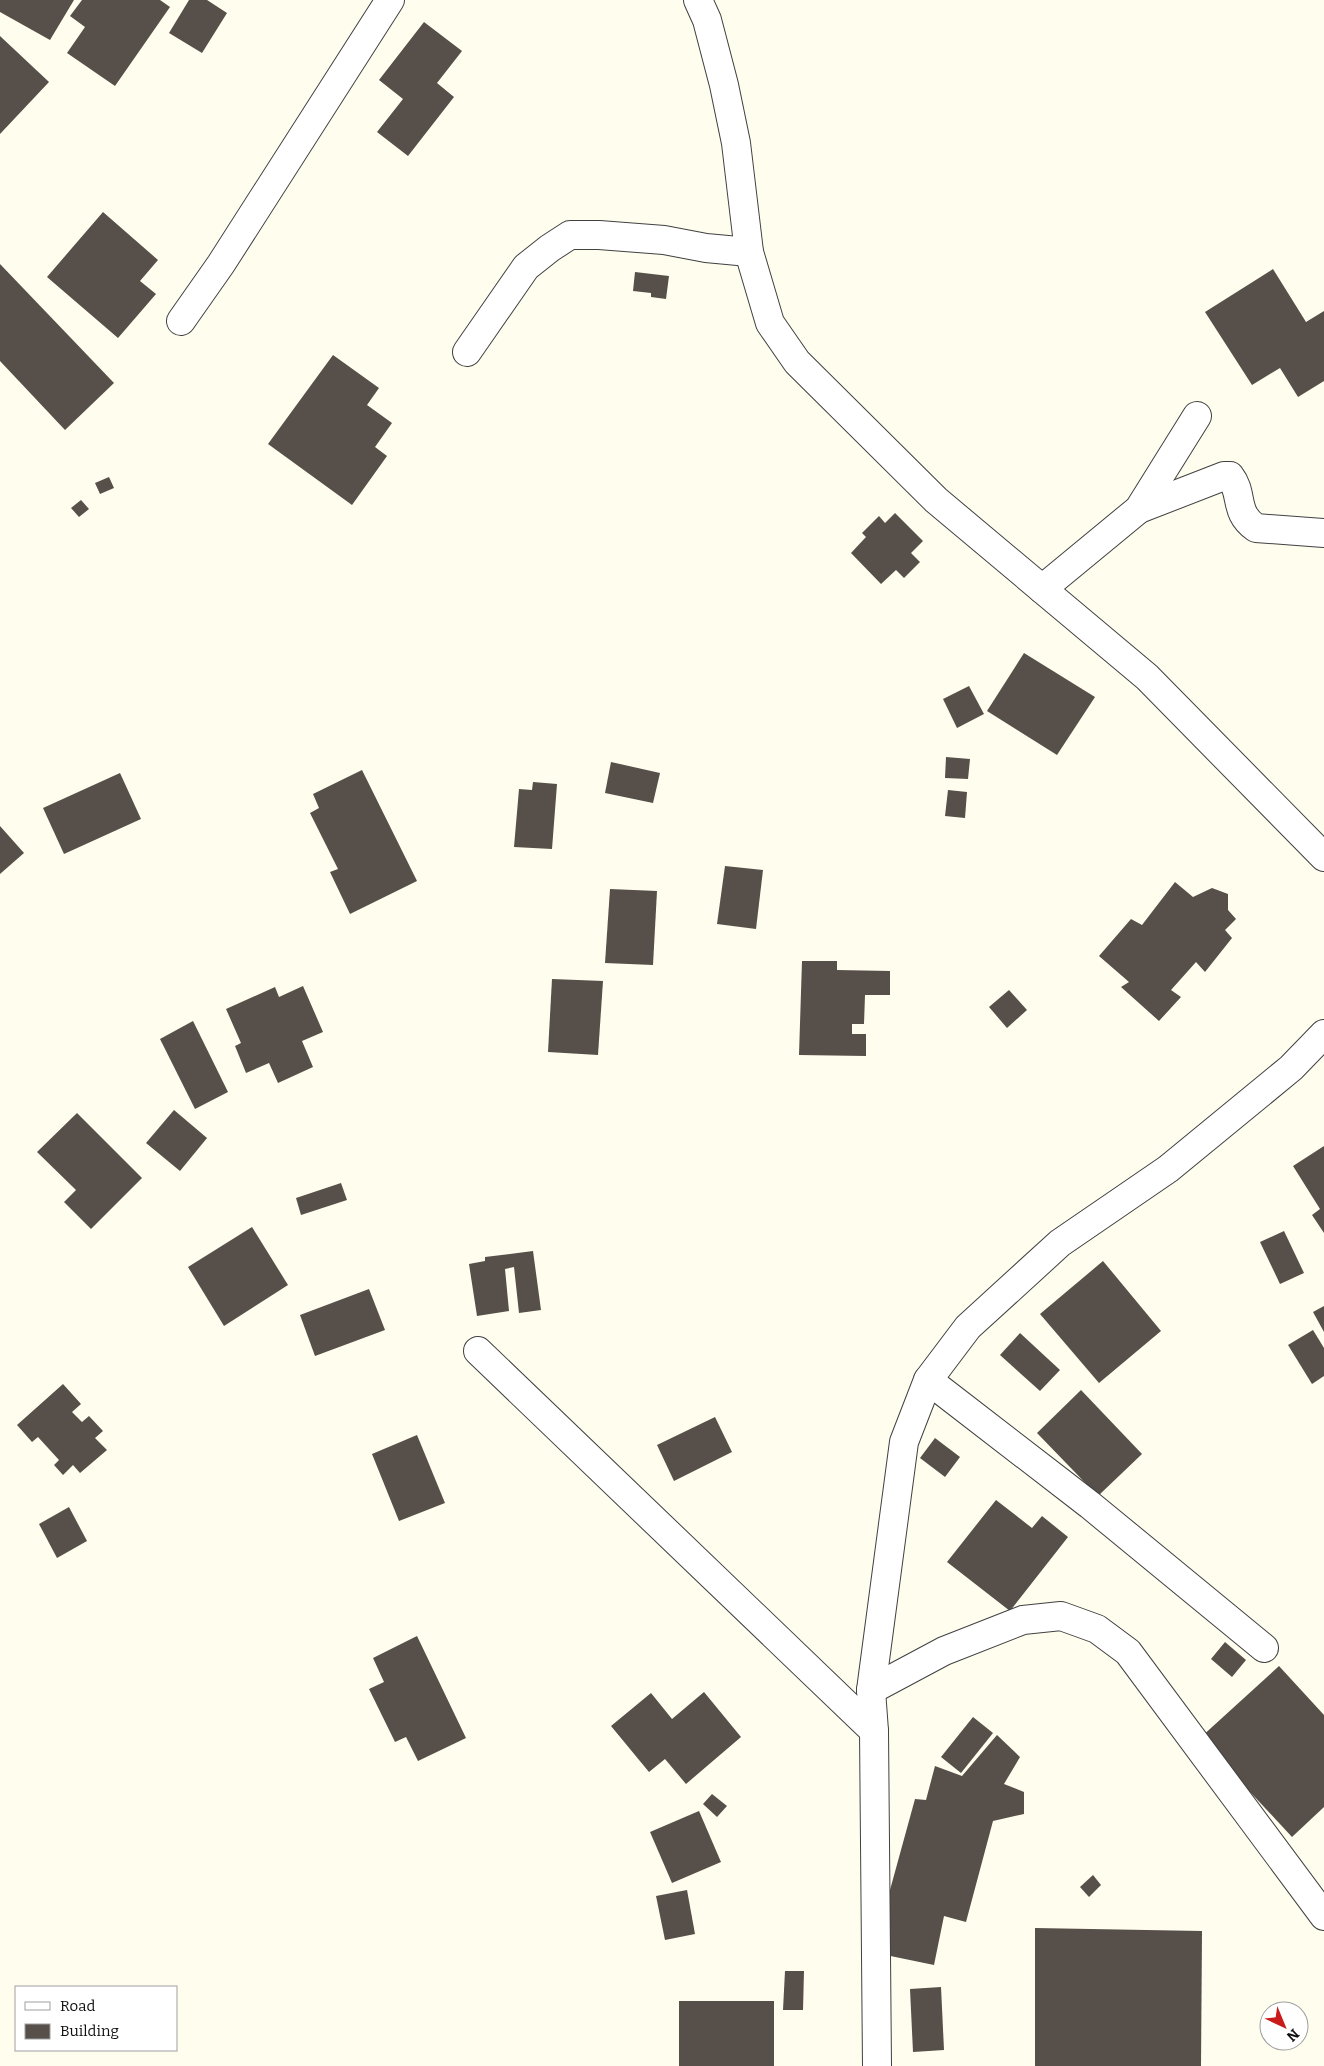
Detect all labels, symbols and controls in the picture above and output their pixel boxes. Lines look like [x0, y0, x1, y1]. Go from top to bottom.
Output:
legend [15, 1986, 178, 2051]
text: Road [60, 1997, 95, 2015]
north arrow [1259, 2001, 1309, 2051]
text: Building [60, 2022, 119, 2040]
text: N [1283, 2025, 1302, 2045]

